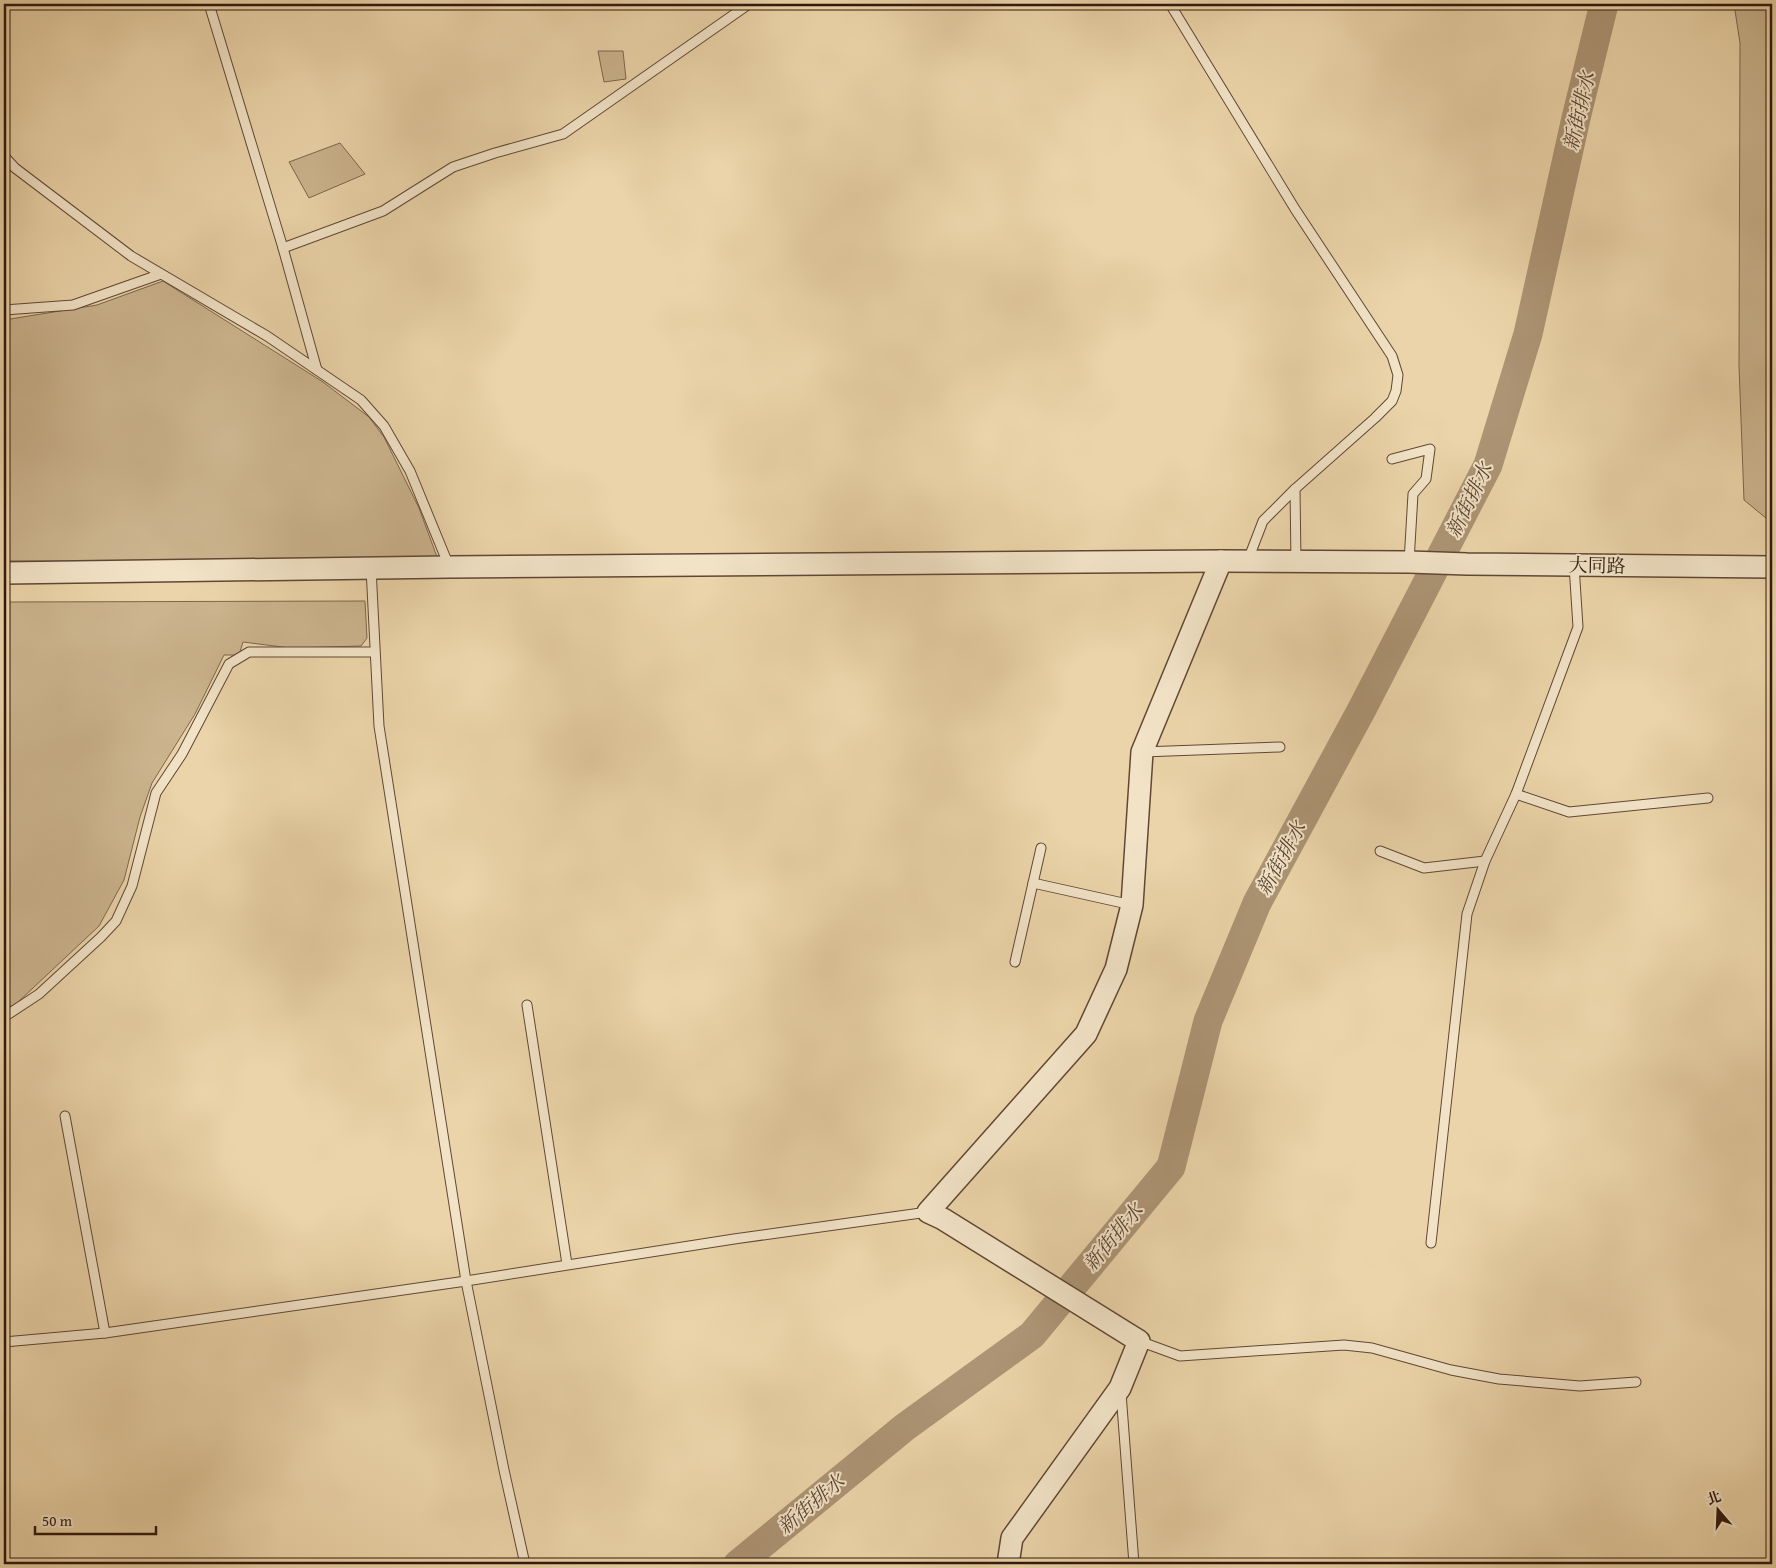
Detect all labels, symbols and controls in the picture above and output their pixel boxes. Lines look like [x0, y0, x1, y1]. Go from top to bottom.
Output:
water label: 新街排水 [1555, 67, 1602, 153]
water label: 新街排水 [1438, 456, 1500, 542]
street label: 大同路 [1568, 551, 1626, 579]
water label: 新街排水 [1248, 814, 1314, 900]
water label: 新街排水 [1076, 1195, 1151, 1277]
water label: 新街排水 [771, 1466, 852, 1540]
north arrow [1694, 1486, 1744, 1536]
text: 北 [1704, 1486, 1724, 1509]
scale bar [35, 1503, 156, 1535]
text: 50 m [42, 1510, 73, 1531]

